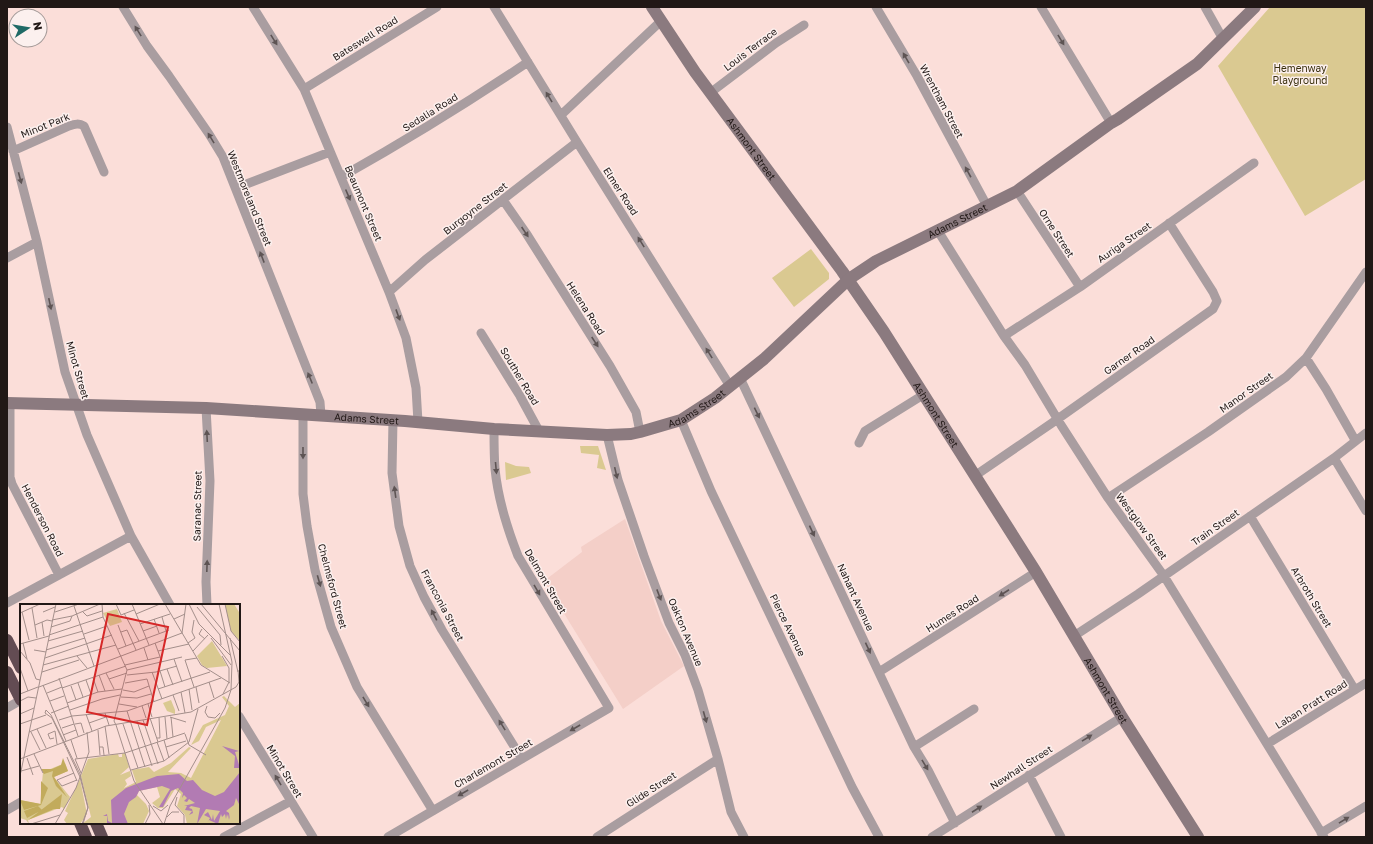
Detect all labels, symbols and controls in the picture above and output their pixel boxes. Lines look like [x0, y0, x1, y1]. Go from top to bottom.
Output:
north arrow [8, 8, 48, 48]
street label: Bateswell Road [330, 13, 400, 63]
text: N [31, 20, 45, 31]
one-way arrow [134, 25, 141, 37]
street label: Louis Terrace [721, 25, 779, 73]
one-way arrow [270, 34, 277, 46]
one-way arrow [1057, 34, 1064, 46]
one-way arrow [903, 52, 910, 64]
street label: Wrentham Street [917, 62, 967, 140]
park label: Hemenway Playground [1273, 62, 1327, 86]
street label: Sedalia Road [400, 90, 460, 134]
one-way arrow [546, 91, 553, 103]
street label: Minot Park [19, 110, 71, 140]
street label: Ashmont Street [724, 115, 779, 182]
one-way arrow [208, 132, 215, 144]
street label: Westmoreland Street [225, 148, 275, 248]
street label: Beaumont Street [343, 163, 385, 243]
street label: Elmer Road [601, 165, 641, 217]
one-way arrow [965, 166, 972, 178]
one-way arrow [17, 172, 23, 184]
street label: Burgoyne Street [441, 179, 509, 237]
one-way arrow [346, 189, 352, 201]
street label: Adams Street [926, 201, 989, 240]
street label: Orne Street [1037, 207, 1077, 259]
street label: Auriga Street [1095, 219, 1153, 265]
one-way arrow [521, 227, 529, 237]
one-way arrow [637, 236, 644, 248]
one-way arrow [258, 251, 264, 263]
street label: Helena Road [564, 279, 608, 337]
one-way arrow [48, 298, 54, 311]
one-way arrow [395, 309, 401, 321]
street label: Garner Road [1101, 333, 1157, 377]
one-way arrow [592, 336, 599, 348]
street label: Minot Street [64, 340, 92, 400]
street label: Souther Road [498, 345, 542, 407]
one-way arrow [706, 347, 713, 359]
street label: Manor Street [1217, 369, 1275, 415]
one-way arrow [306, 371, 312, 383]
street label: Ashmont Street [911, 379, 961, 449]
street label: Adams Street [667, 387, 727, 430]
one-way arrow [754, 407, 760, 419]
street label: Adams Street [334, 410, 399, 427]
one-way arrow [204, 430, 211, 442]
one-way arrow [300, 447, 306, 460]
one-way arrow [492, 462, 499, 474]
one-way arrow [613, 467, 619, 479]
street label: Saranac Street [190, 470, 204, 542]
street label: Henderson Road [20, 482, 66, 558]
one-way arrow [392, 486, 398, 498]
street label: Westglow Street [1114, 490, 1170, 562]
street label: Train Street [1189, 506, 1241, 548]
one-way arrow [809, 525, 815, 536]
street label: Chelmsford Street [316, 542, 350, 630]
street label: Delmont Street [523, 546, 569, 616]
one-way arrow [204, 559, 210, 572]
street label: Nahant Avenue [835, 561, 877, 633]
street label: Arbroth Street [1289, 564, 1335, 630]
street label: Franconia Street [419, 567, 467, 643]
one-way arrow [316, 575, 322, 588]
one-way arrow [534, 584, 541, 596]
one-way arrow [998, 589, 1009, 597]
one-way arrow [656, 590, 662, 602]
street label: Humes Road [923, 591, 981, 635]
street label: Pierce Avenue [768, 592, 808, 658]
street label: Oakton Avenue [666, 596, 706, 668]
inset map [20, 604, 240, 824]
one-way arrow [430, 609, 437, 621]
one-way arrow [865, 642, 871, 654]
street label: Ashmont Street [1082, 655, 1131, 726]
street label: Laban Pratt Road [1273, 677, 1349, 731]
one-way arrow [362, 696, 369, 708]
one-way arrow [702, 711, 708, 723]
one-way arrow [498, 720, 506, 730]
one-way arrow [569, 724, 581, 731]
one-way arrow [1081, 735, 1092, 742]
street label: Charlemont Street [452, 736, 534, 790]
street label: Minot Street [265, 742, 305, 800]
street label: Newhall Street [988, 742, 1054, 792]
one-way arrow [921, 760, 929, 770]
street label: Glide Street [624, 768, 678, 810]
one-way arrow [274, 775, 282, 785]
one-way arrow [457, 790, 469, 797]
one-way arrow [971, 805, 983, 812]
one-way arrow [1338, 816, 1350, 823]

